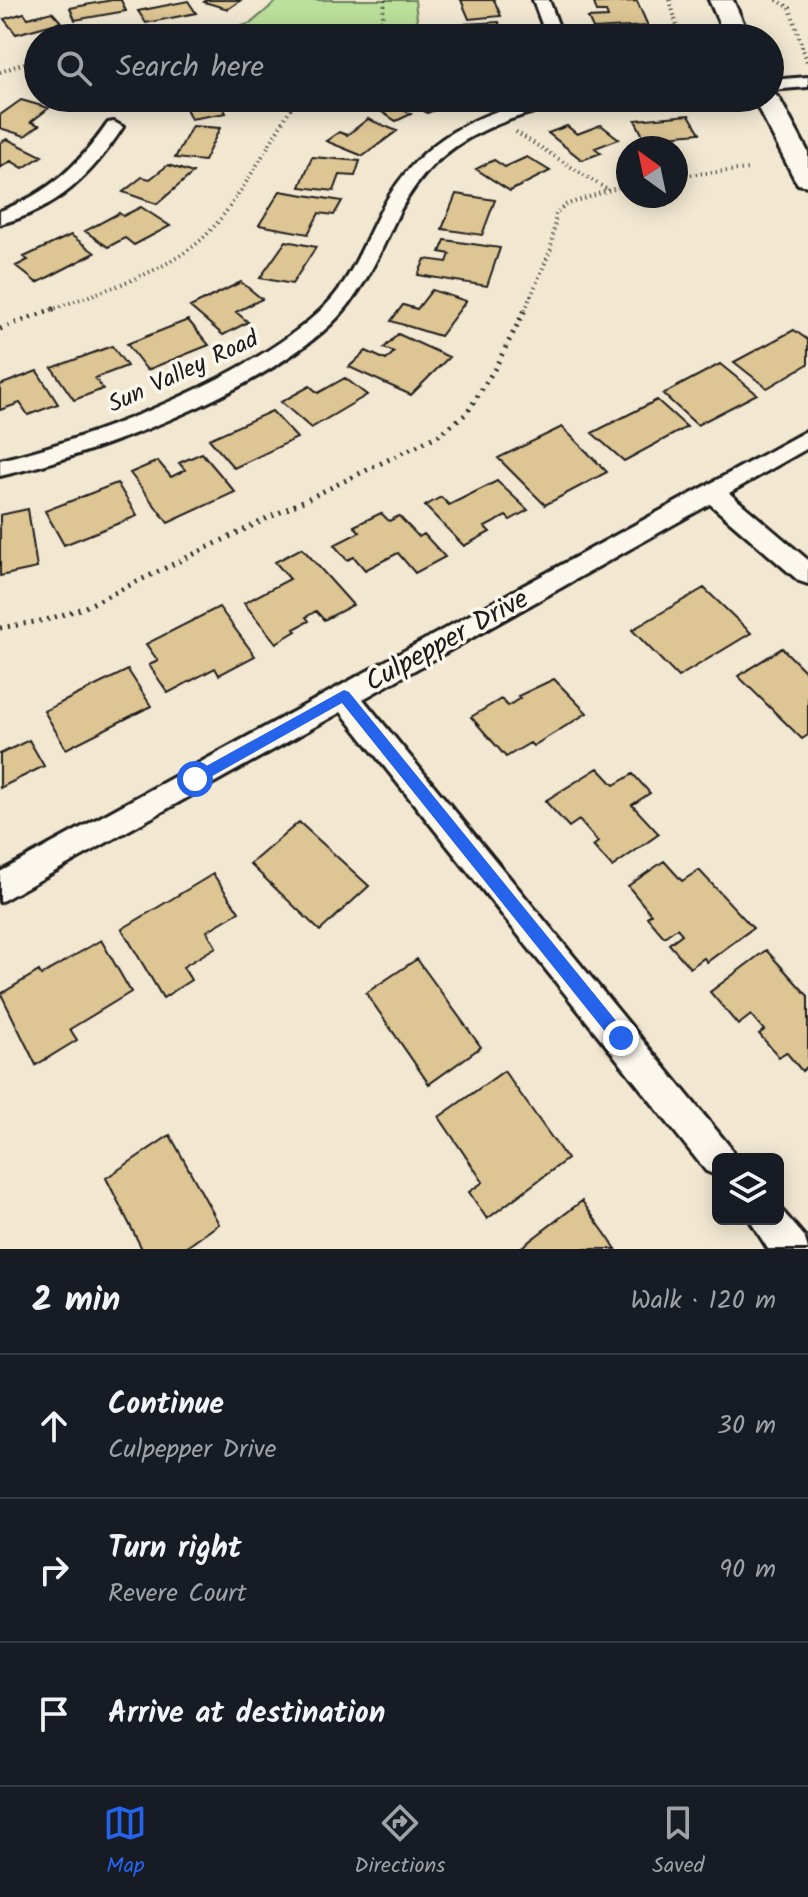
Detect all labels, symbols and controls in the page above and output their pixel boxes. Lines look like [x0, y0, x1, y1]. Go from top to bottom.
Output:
search box [24, 24, 784, 112]
text: Search here [116, 44, 264, 92]
icon: search [52, 46, 96, 90]
north arrow [616, 136, 688, 208]
street label: Sun Valley Road [102, 320, 266, 424]
street label: Culpepper Drive [357, 577, 538, 705]
route start [177, 761, 213, 797]
route end [603, 1020, 639, 1056]
map controls [712, 1153, 784, 1225]
button: layers [712, 1153, 784, 1225]
text: 2 min [32, 1274, 120, 1328]
text: Walk · 120 m [631, 1280, 776, 1322]
text: Continue [108, 1381, 224, 1429]
icon: ahead [32, 1404, 76, 1448]
text: 30 m [717, 1405, 776, 1447]
text: Culpepper Drive [108, 1429, 276, 1471]
text: Turn right [108, 1525, 241, 1573]
icon: right [32, 1548, 76, 1592]
text: 90 m [719, 1549, 776, 1591]
text: Revere Court [108, 1573, 247, 1615]
text: Arrive at destination [108, 1690, 385, 1738]
icon: arrive [32, 1692, 76, 1736]
tab: Map [103, 1801, 147, 1884]
tab: Directions [354, 1801, 446, 1884]
tab: Saved [652, 1801, 705, 1884]

